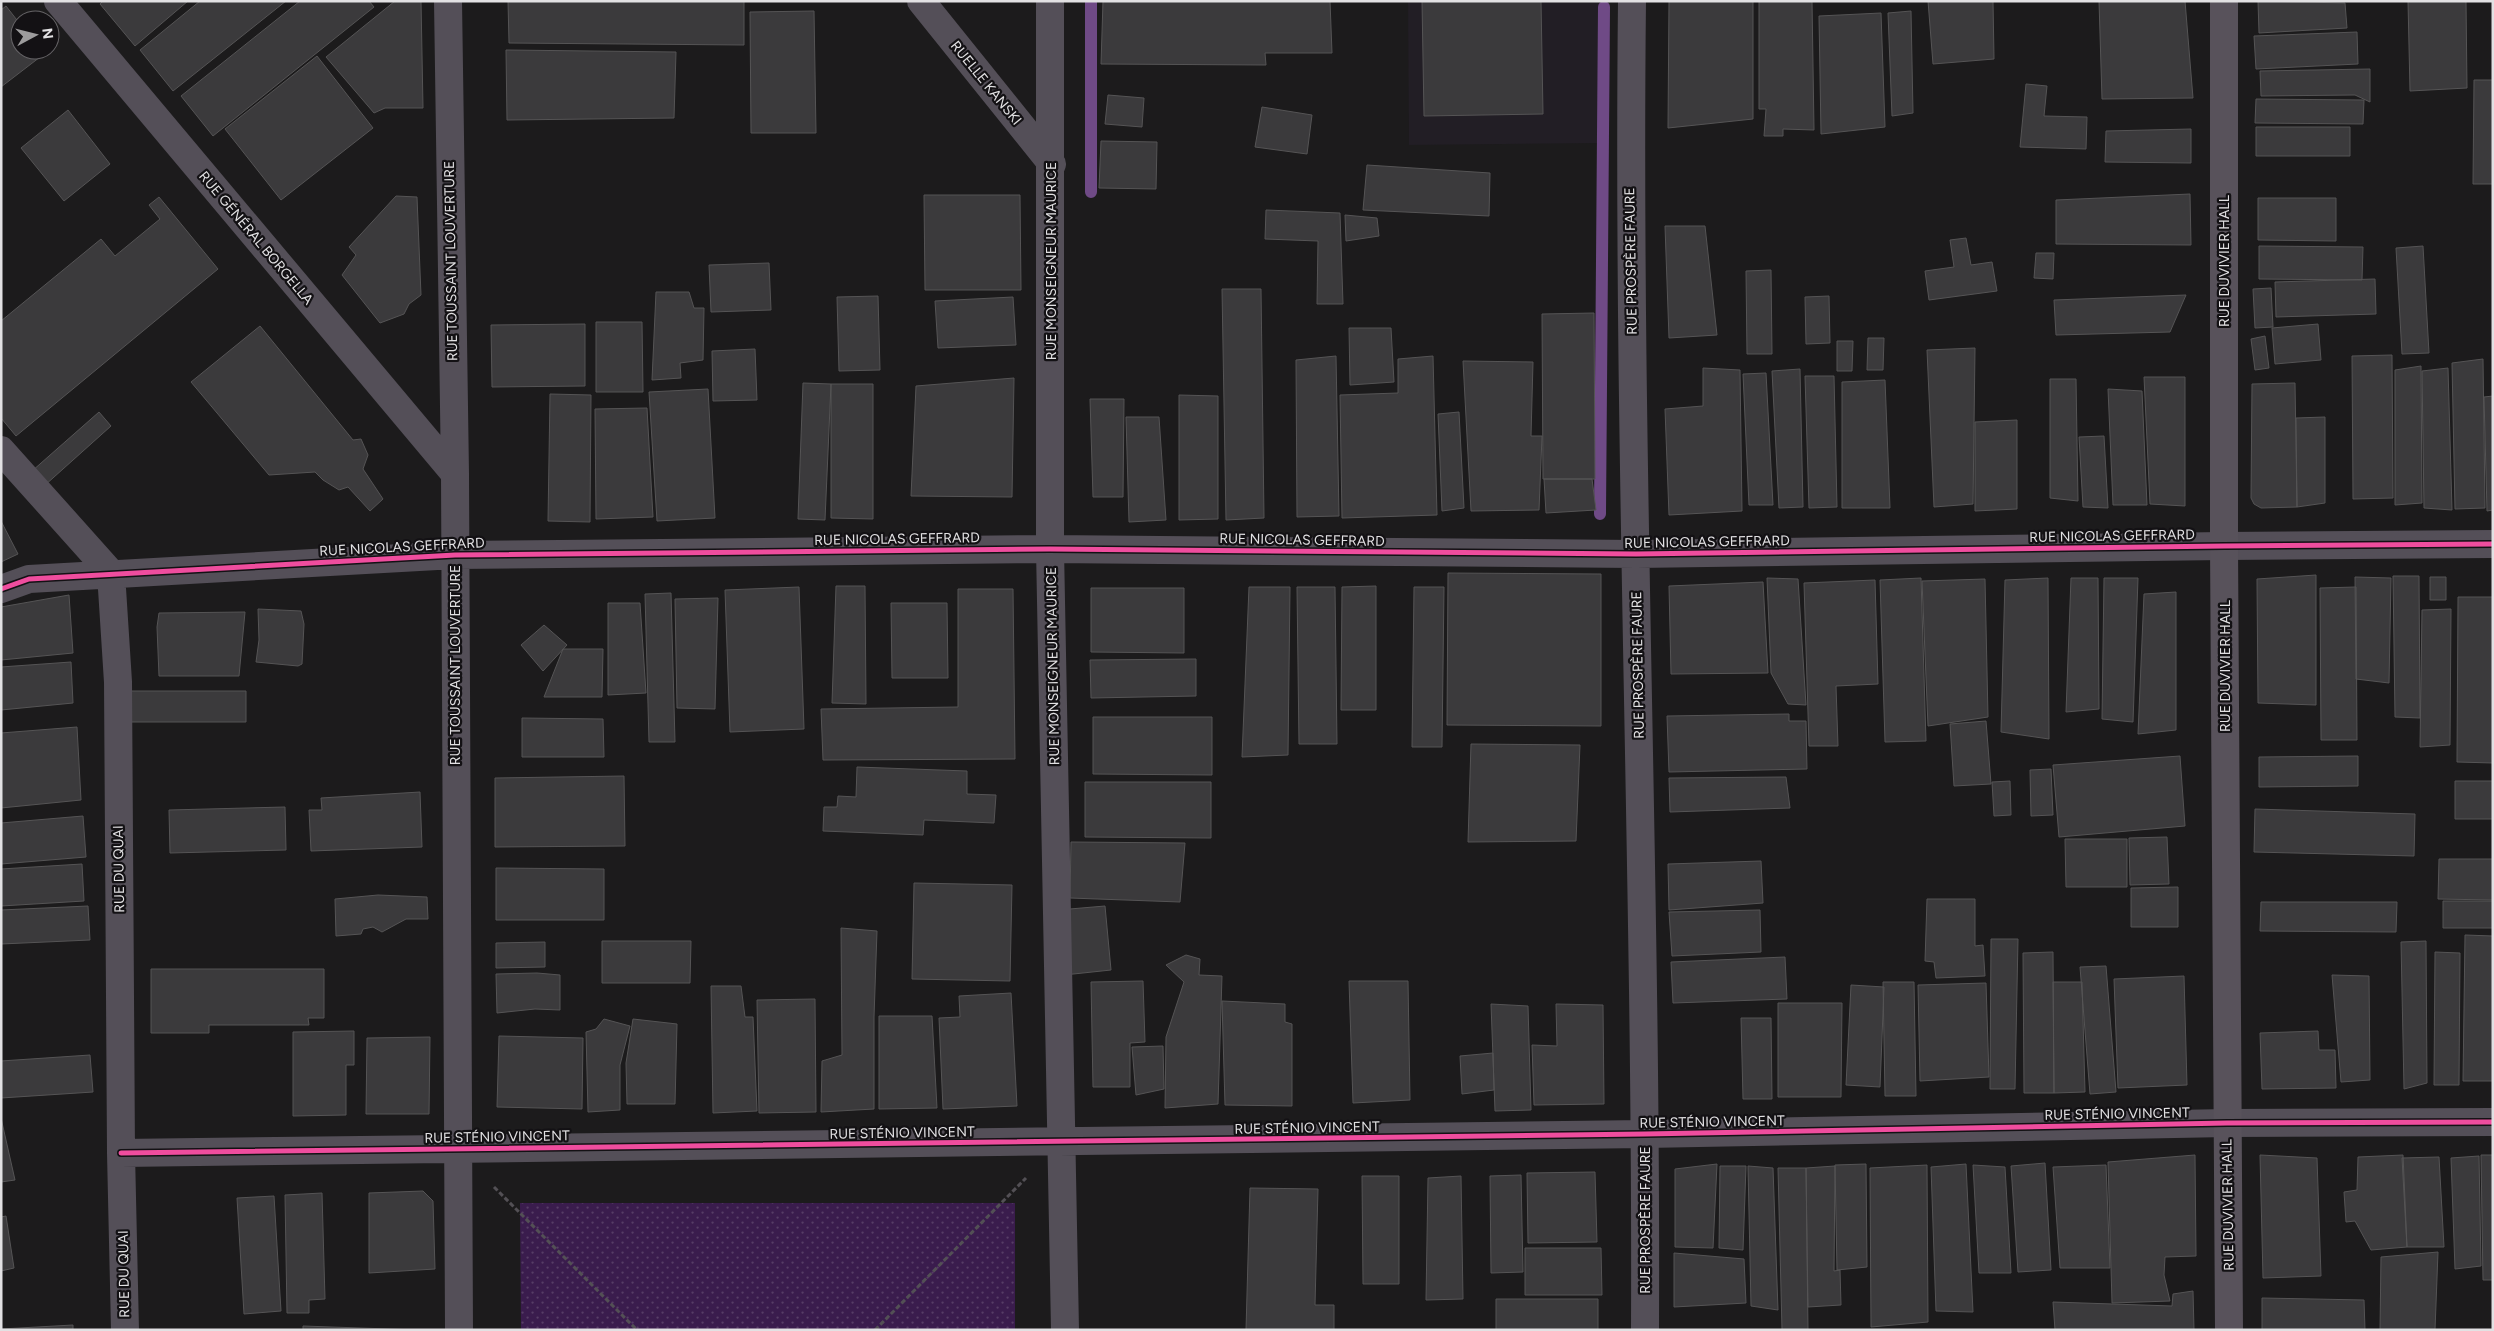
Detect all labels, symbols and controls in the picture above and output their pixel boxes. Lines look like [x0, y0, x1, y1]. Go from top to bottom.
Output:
north arrow [10, 10, 60, 60]
text: N [38, 27, 57, 40]
street label: RUELLE KANSKI [947, 38, 1025, 128]
street label: RUE TOUSSAINT LOUVERTURE [441, 161, 461, 361]
street label: RUE MONSEIGNEUR MAURICE [1043, 162, 1060, 360]
street label: RUE GÉNÉRAL BORGELLA [195, 168, 317, 308]
street label: RUE PROSPÈRE FAURE [1621, 187, 1641, 335]
street label: RUE DUVIVIER HALL [2216, 194, 2233, 327]
street label: RUE NICOLAS GEFFRARD [2029, 526, 2195, 546]
street label: RUE NICOLAS GEFFRARD [814, 529, 980, 549]
street label: RUE NICOLAS GEFFRARD [1219, 530, 1385, 550]
street label: RUE NICOLAS GEFFRARD [1624, 532, 1790, 552]
street label: RUE NICOLAS GEFFRARD [319, 534, 485, 560]
street label: RUE TOUSSAINT LOUVERTURE [447, 565, 464, 765]
street label: RUE MONSEIGNEUR MAURICE [1043, 567, 1063, 765]
street label: RUE PROSPÈRE FAURE [1628, 591, 1648, 739]
street label: RUE DUVIVIER HALL [2217, 599, 2234, 732]
street label: RUE DU QUAI [110, 825, 128, 913]
street label: RUE STÉNIO VINCENT [2044, 1104, 2190, 1124]
street label: RUE STÉNIO VINCENT [1639, 1112, 1785, 1132]
street label: RUE STÉNIO VINCENT [1234, 1118, 1380, 1138]
street label: RUE STÉNIO VINCENT [829, 1123, 975, 1143]
street label: RUE STÉNIO VINCENT [424, 1127, 570, 1147]
street label: RUE DUVIVIER HALL [2218, 1138, 2238, 1271]
street label: RUE PROSPÈRE FAURE [1637, 1146, 1654, 1294]
street label: RUE DU QUAI [115, 1230, 133, 1318]

